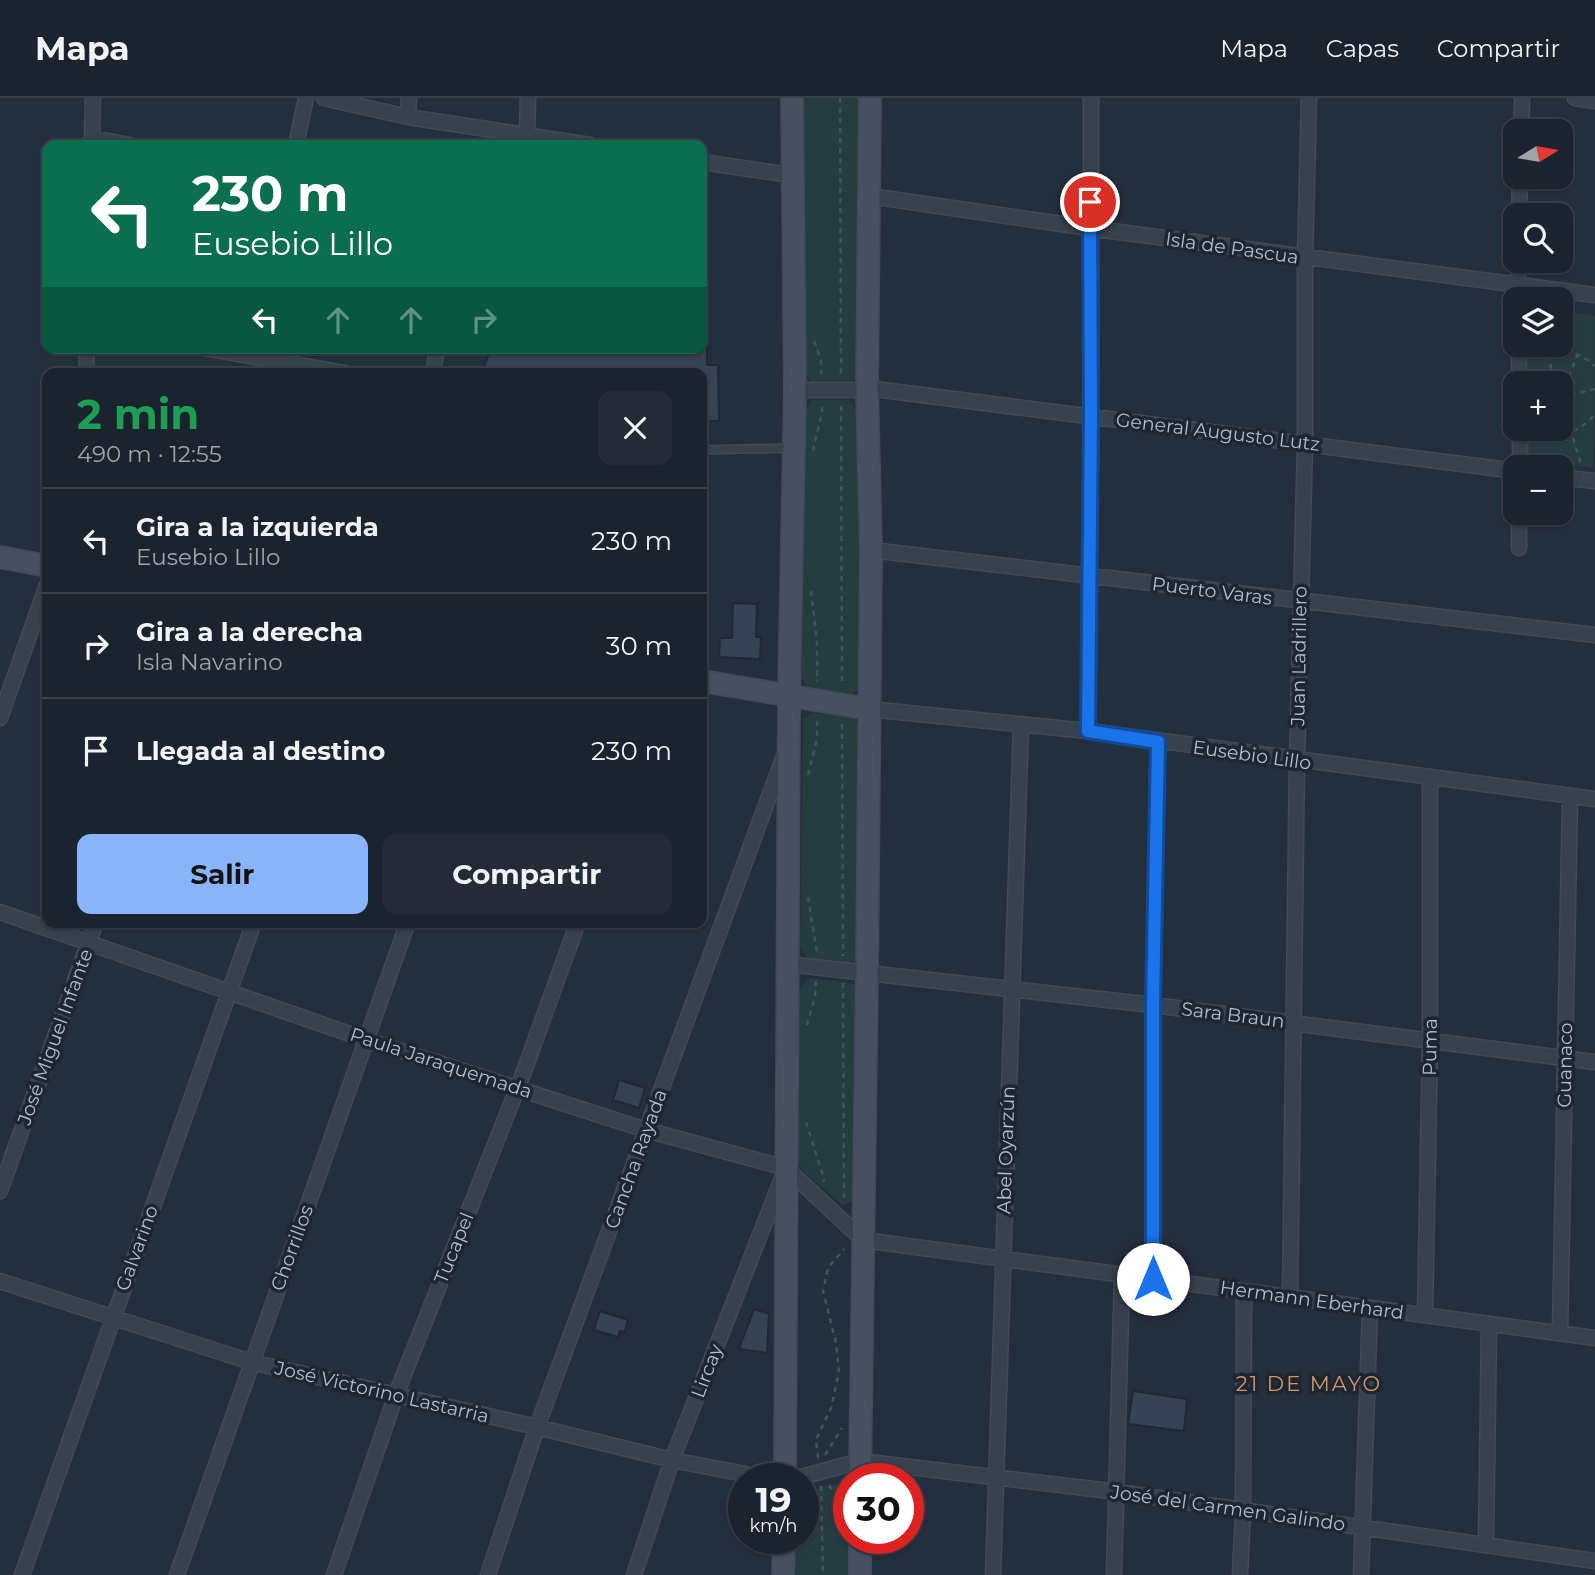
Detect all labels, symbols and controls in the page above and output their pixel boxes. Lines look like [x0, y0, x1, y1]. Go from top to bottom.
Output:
text: Mapa [35, 28, 130, 68]
text: Mapa [1220, 34, 1288, 63]
text: Capas [1326, 34, 1399, 63]
text: Compartir [1437, 34, 1560, 63]
north arrow [1503, 119, 1573, 189]
map controls [1503, 119, 1573, 525]
text: 230 m [192, 164, 348, 223]
icon: left [77, 168, 168, 259]
pin [1060, 172, 1120, 232]
icon: arrive [1071, 183, 1109, 221]
button: search [1503, 203, 1573, 273]
text: Eusebio Lillo [192, 224, 393, 263]
street label: Isla de Pascua [1164, 227, 1300, 269]
button: layers [1503, 287, 1573, 357]
icon: left [246, 301, 284, 339]
icon: ahead [319, 301, 357, 339]
icon: ahead [392, 301, 430, 339]
icon: right [465, 301, 503, 339]
button: + [1503, 371, 1573, 441]
text: 2 min [77, 388, 199, 440]
button: close [598, 391, 672, 465]
street label: General Augusto Lutz [1115, 408, 1321, 456]
text: 490 m · 12:55 [77, 440, 222, 468]
button: − [1503, 455, 1573, 525]
text: Gira a la izquierda [136, 511, 379, 543]
icon: left [77, 522, 115, 560]
text: 230 m [591, 525, 672, 557]
text: Eusebio Lillo [136, 543, 281, 571]
street label: Puerto Varas [1151, 572, 1273, 610]
street label: Juan Ladrillero [1286, 586, 1312, 727]
text: Gira a la derecha [136, 616, 363, 648]
icon: right [77, 627, 115, 665]
text: 30 m [606, 630, 672, 662]
text: Isla Navarino [136, 648, 283, 676]
icon: arrive [77, 732, 115, 770]
text: Llegada al destino [136, 735, 385, 767]
text: 230 m [591, 735, 672, 767]
street label: Eusebio Lillo [1191, 735, 1313, 775]
button: Salir [77, 834, 368, 914]
button: Compartir [382, 834, 672, 914]
street label: José Miguel Infante [12, 946, 98, 1129]
street label: Sara Braun [1180, 997, 1286, 1033]
street label: Puma [1418, 1018, 1442, 1076]
street label: Guanaco [1553, 1022, 1577, 1108]
street label: Paula Jaraquemada [347, 1023, 535, 1103]
street label: Cancha Rayada [600, 1086, 672, 1232]
street label: Abel Oyarzún [992, 1086, 1020, 1214]
street label: Galvarino [111, 1202, 163, 1294]
street label: Chorrillos [266, 1202, 318, 1294]
street label: Tucapel [429, 1209, 479, 1287]
position arrow [1116, 1242, 1190, 1316]
street label: Hermann Eberhard [1219, 1276, 1405, 1324]
street label: Lircay [686, 1340, 728, 1401]
street label: José Victorino Lastarria [272, 1356, 491, 1428]
district label: 21 DE MAYO [1236, 1371, 1382, 1396]
speed limit sign: 30 [833, 1463, 924, 1554]
text: 19 [755, 1478, 792, 1521]
street label: José del Carmen Galindo [1108, 1480, 1347, 1536]
text: km/h [749, 1515, 798, 1537]

